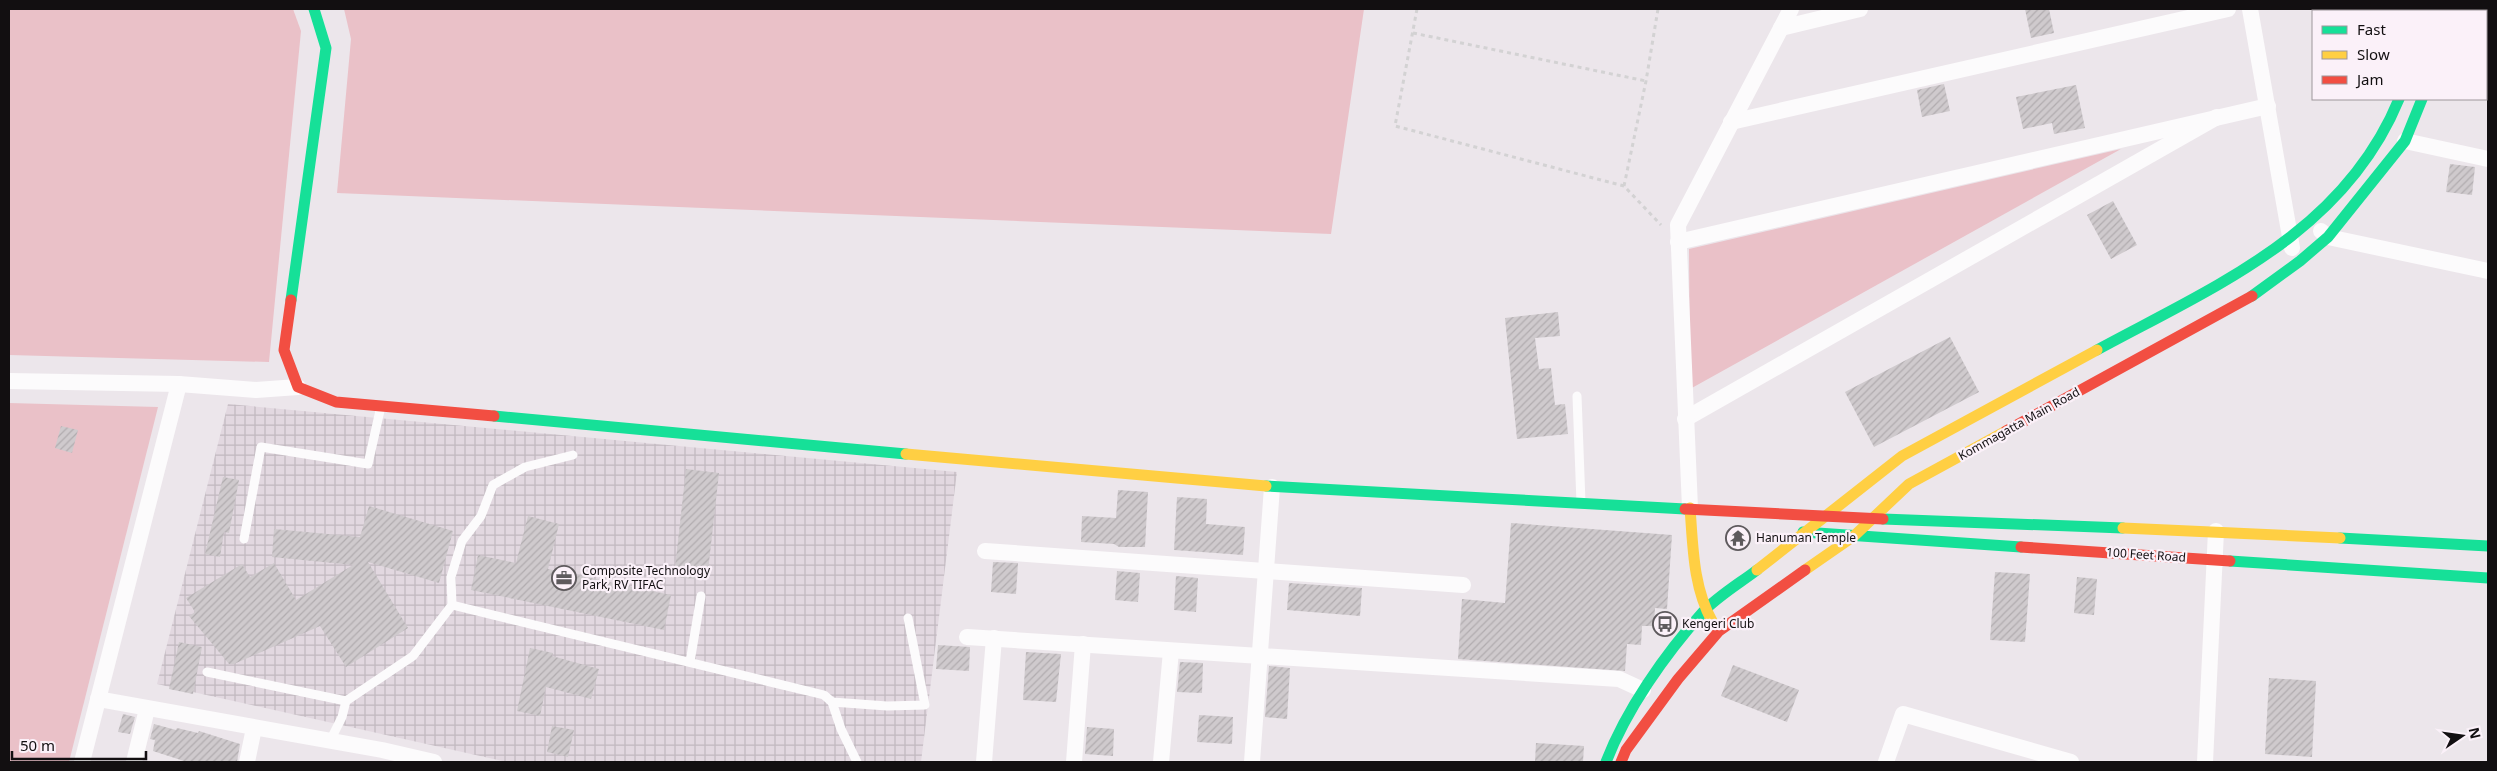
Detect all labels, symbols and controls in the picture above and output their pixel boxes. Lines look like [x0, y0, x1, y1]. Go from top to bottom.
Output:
legend [2312, 10, 2487, 100]
text: Fast [2357, 19, 2386, 39]
text: Slow [2357, 44, 2390, 64]
text: Jam [2355, 69, 2384, 89]
street label: Kommagatta Main Road [1955, 383, 2083, 464]
temple icon: Hanuman Temple [1725, 525, 1751, 551]
place label: Hanuman Temple [1756, 529, 1856, 546]
street label: 100 Feet Road [2106, 543, 2186, 566]
place label: Composite Technology Park, RV TIFAC [582, 562, 711, 593]
office icon: Composite Technology Park, RV TIFAC [551, 565, 577, 591]
bus stop icon: Kengeri Club [1652, 611, 1678, 637]
place label: Kengeri Club [1682, 615, 1754, 632]
north arrow [2437, 711, 2487, 761]
text: N [2465, 725, 2486, 741]
scale bar [12, 728, 146, 760]
text: 50 m [20, 735, 55, 755]

